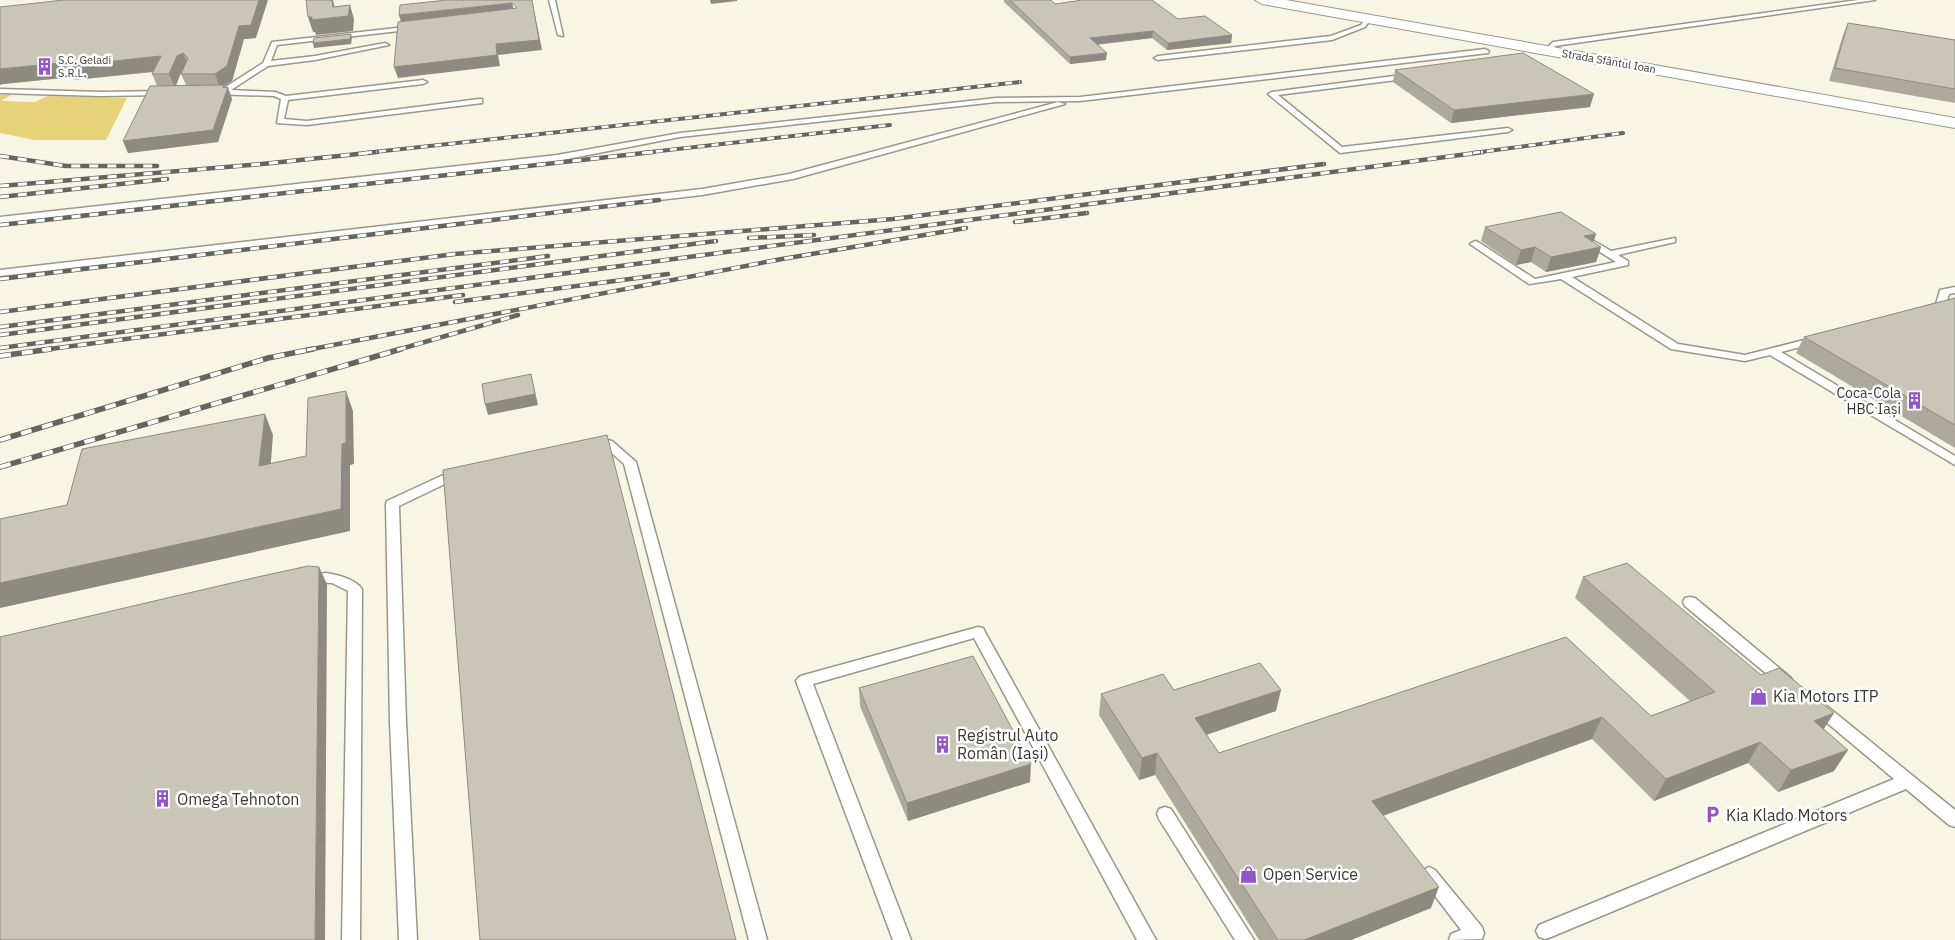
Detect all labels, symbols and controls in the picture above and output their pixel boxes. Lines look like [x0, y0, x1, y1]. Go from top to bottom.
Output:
street label: Strada Sfântul Ioan [1561, 46, 1657, 76]
place label: S.C. Geladi S.R.L. [58, 53, 111, 80]
building icon: S.C. Geladi S.R.L. [34, 56, 54, 76]
place label: Coca-Cola HBC Iași [1836, 384, 1902, 418]
building icon: Coca-Cola HBC Iași [1905, 391, 1925, 411]
shop icon: Kia Motors ITP [1749, 686, 1769, 706]
place label: Kia Motors ITP [1773, 686, 1879, 706]
place label: Registrul Auto Român (Iași) [957, 725, 1059, 763]
building icon: Registrul Auto Român (Iași) [933, 734, 953, 754]
building icon: Omega Tehnoton [153, 789, 173, 809]
place label: Omega Tehnoton [177, 789, 299, 809]
parking icon: Kia Klado Motors [1702, 805, 1722, 825]
place label: Kia Klado Motors [1726, 805, 1848, 825]
shop icon: Open Service [1239, 864, 1259, 884]
place label: Open Service [1263, 864, 1358, 884]

